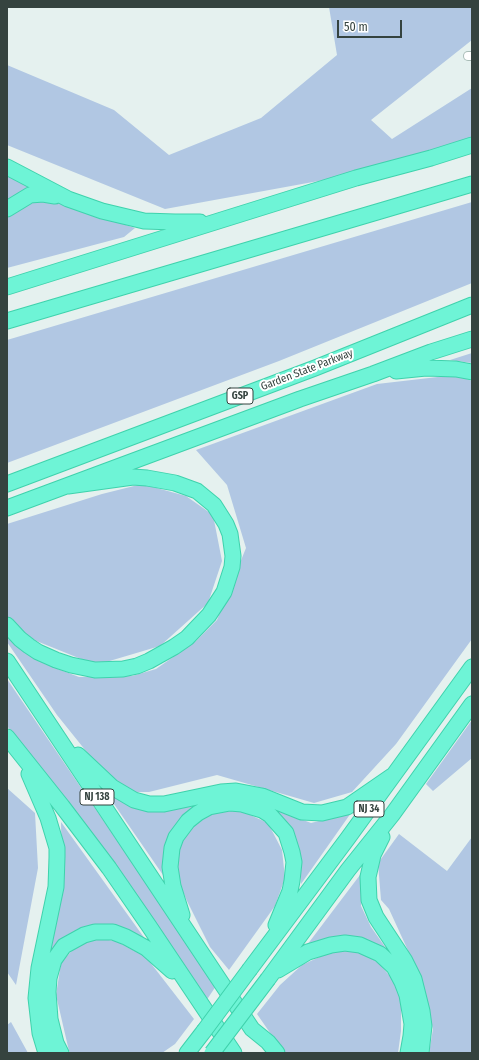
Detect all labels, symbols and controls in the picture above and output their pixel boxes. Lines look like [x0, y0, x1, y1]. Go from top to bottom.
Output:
scale bar [339, 12, 404, 38]
text: 50 m [344, 20, 368, 34]
street label: Garden State Parkway [259, 346, 355, 394]
road number: GSP [227, 388, 253, 404]
road number: NJ 138 [80, 789, 114, 805]
road number: NJ 34 [354, 801, 384, 817]

